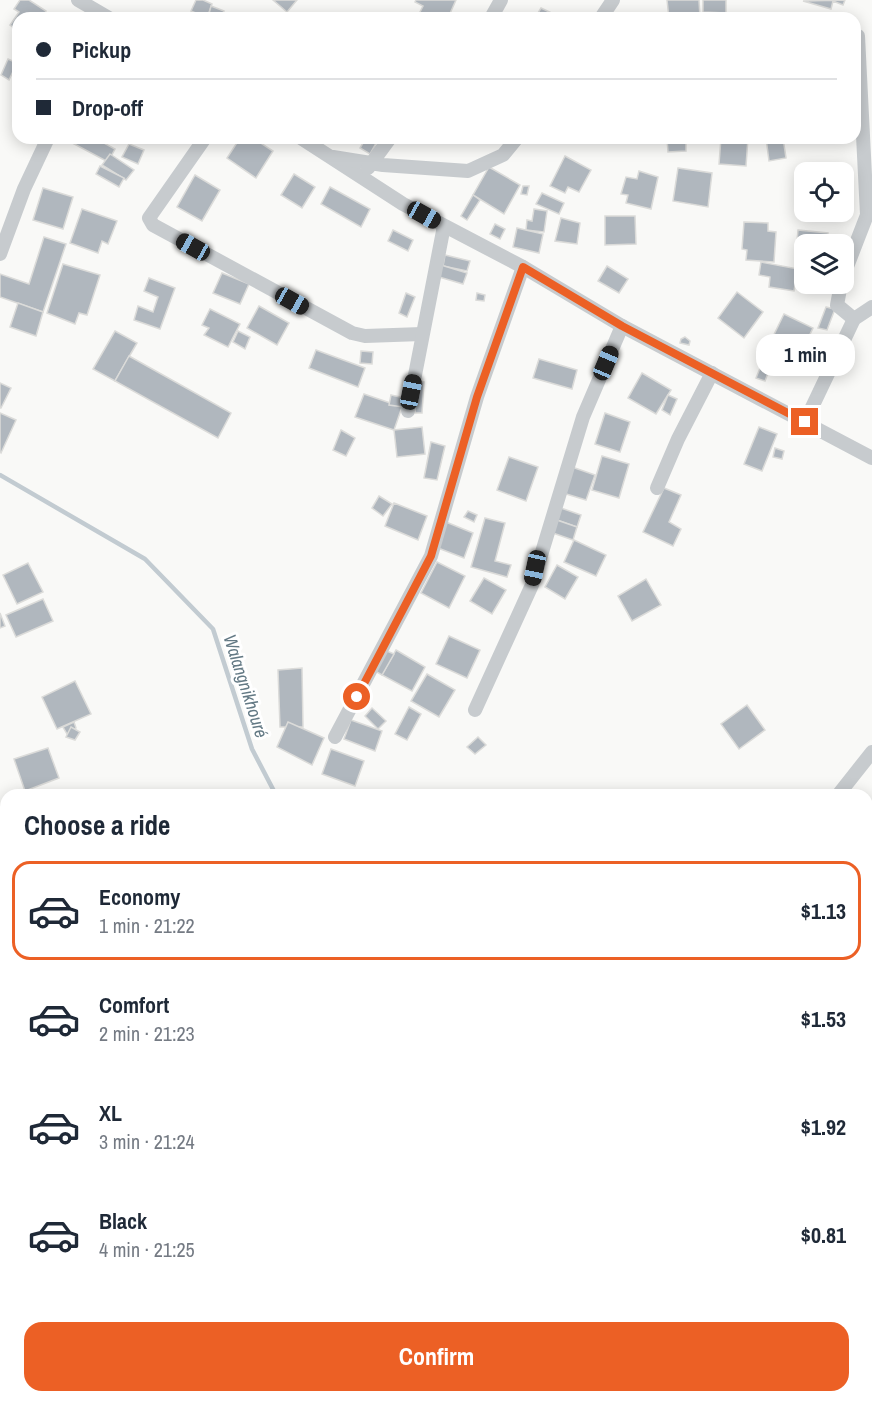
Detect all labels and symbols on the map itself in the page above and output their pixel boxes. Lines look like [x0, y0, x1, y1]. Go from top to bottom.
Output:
car [404, 198, 444, 232]
car [173, 230, 213, 264]
car [272, 284, 312, 318]
callout: 1 min [756, 335, 854, 377]
car [591, 343, 621, 383]
car [399, 373, 423, 411]
route end [791, 408, 818, 435]
car [522, 549, 548, 587]
water label: Walangnikhouré [218, 631, 274, 741]
route start [343, 683, 370, 710]

